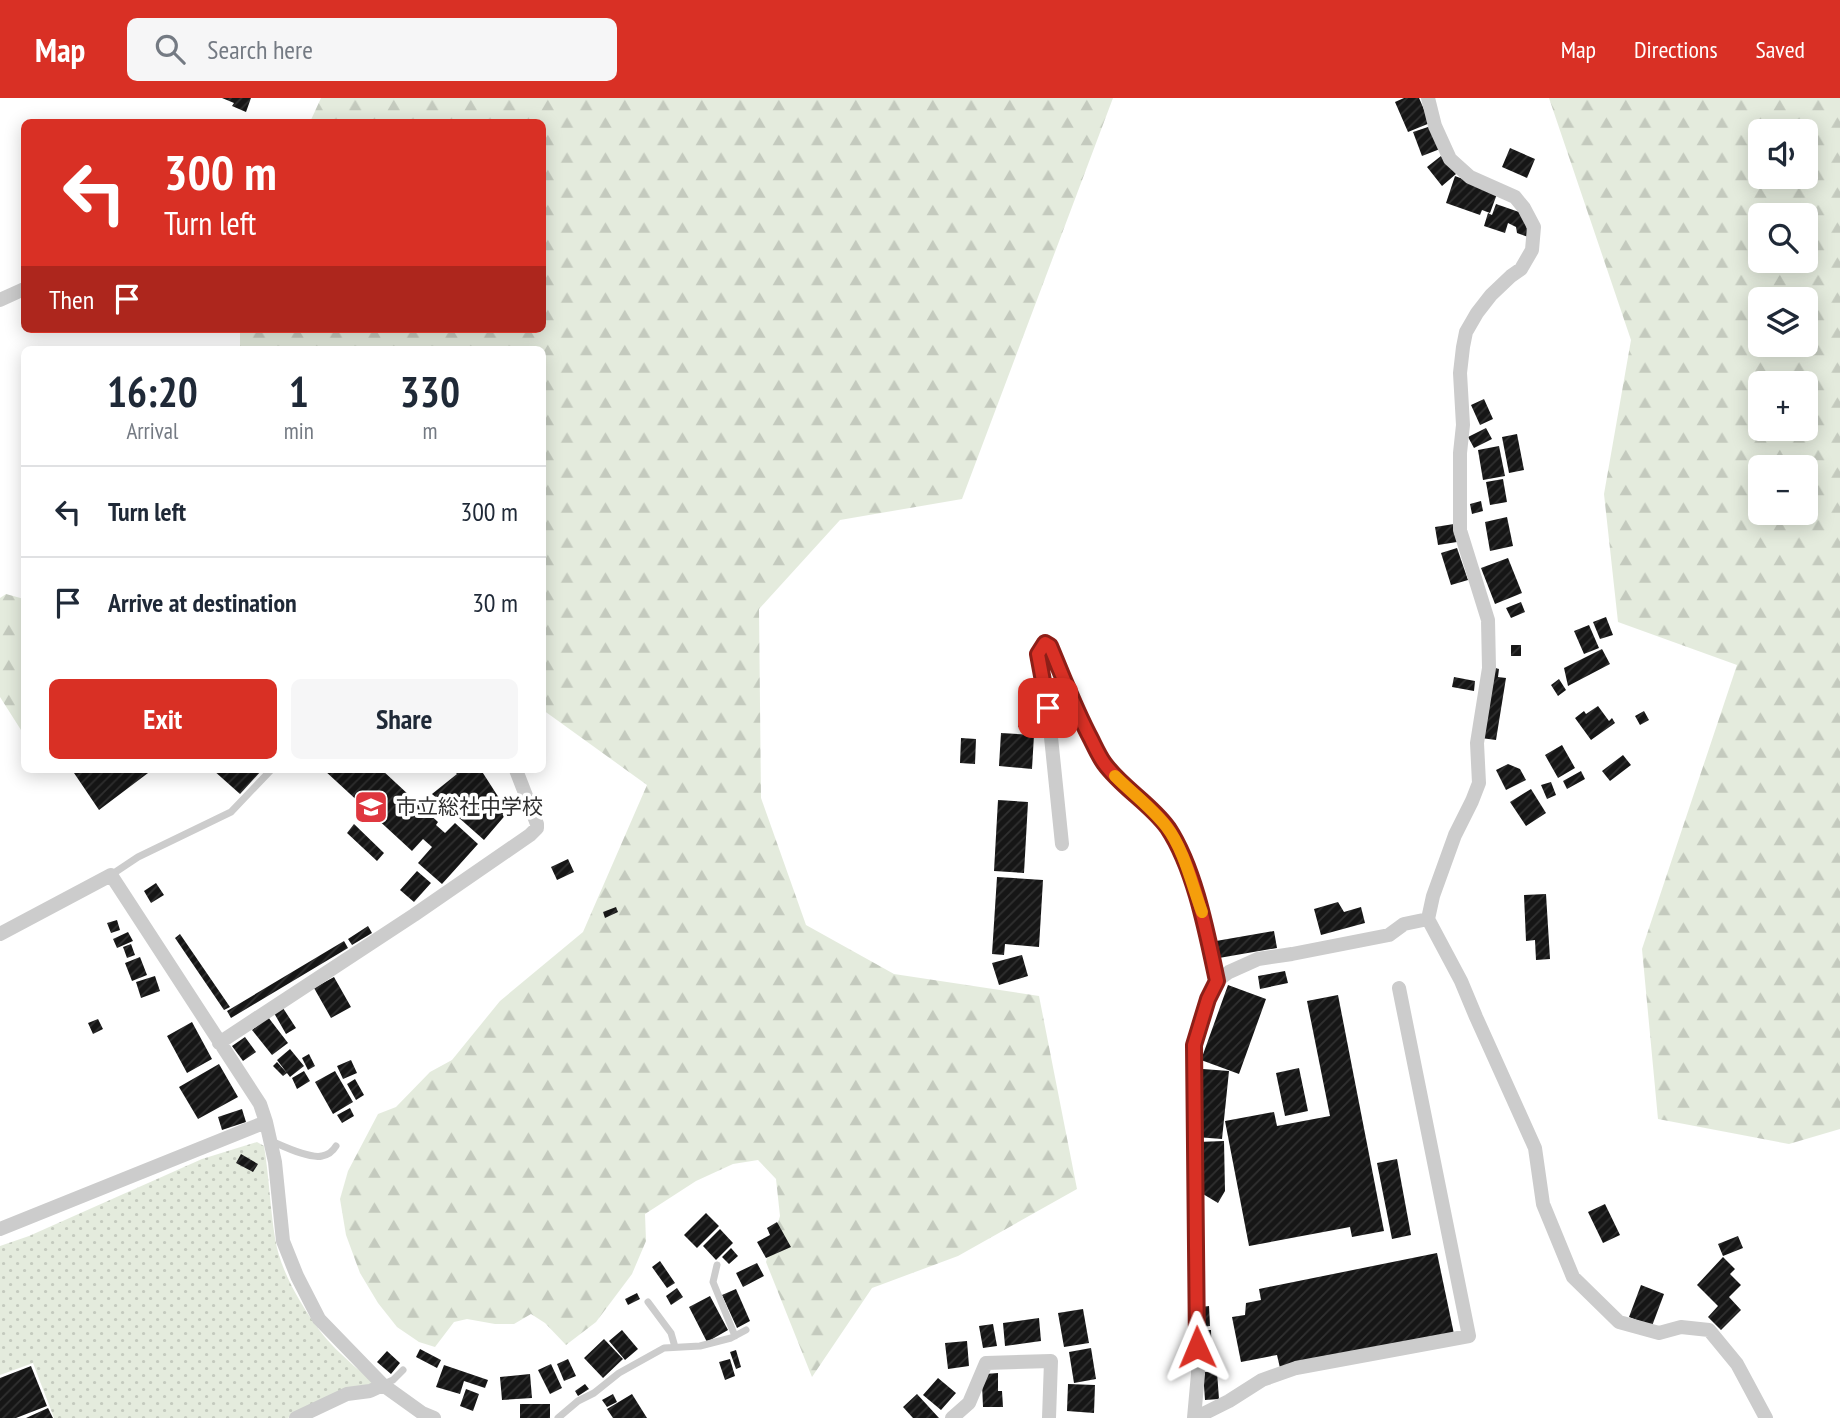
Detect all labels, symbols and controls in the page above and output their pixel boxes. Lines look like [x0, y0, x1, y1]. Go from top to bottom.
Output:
search box [127, 18, 617, 81]
text: Map [35, 28, 85, 71]
icon: search [151, 30, 189, 68]
text: Search here [207, 33, 313, 66]
text: Map [1561, 34, 1596, 65]
text: Directions [1634, 34, 1718, 65]
text: Saved [1756, 34, 1805, 65]
map controls [1748, 119, 1818, 525]
button: sound [1748, 119, 1818, 189]
text: 300 m [164, 140, 277, 204]
icon: left [49, 147, 140, 238]
text: Turn left [164, 202, 256, 244]
button: search [1748, 203, 1818, 273]
icon: arrive [108, 280, 146, 318]
text: Then [49, 283, 94, 316]
button: layers [1748, 287, 1818, 357]
text: 16:20 [107, 364, 198, 419]
text: 1 [289, 364, 309, 419]
text: 330 [400, 364, 460, 419]
button: + [1748, 371, 1818, 441]
text: Arrival [126, 416, 178, 445]
text: min [284, 416, 314, 445]
text: m [422, 416, 437, 445]
button: − [1748, 455, 1818, 525]
icon: left [49, 493, 87, 531]
text: Turn left [108, 495, 186, 528]
text: 300 m [460, 495, 518, 528]
icon: arrive [49, 584, 87, 622]
text: Arrive at destination [108, 586, 297, 619]
text: 30 m [472, 586, 518, 619]
pin [1018, 678, 1078, 738]
button: Exit [49, 679, 277, 759]
button: Share [291, 679, 518, 759]
icon: arrive [1029, 689, 1067, 727]
school or university icon: 市立総社中学校 [352, 788, 390, 826]
place label: 市立総社中学校 [396, 793, 543, 820]
position arrow [1160, 1310, 1234, 1384]

